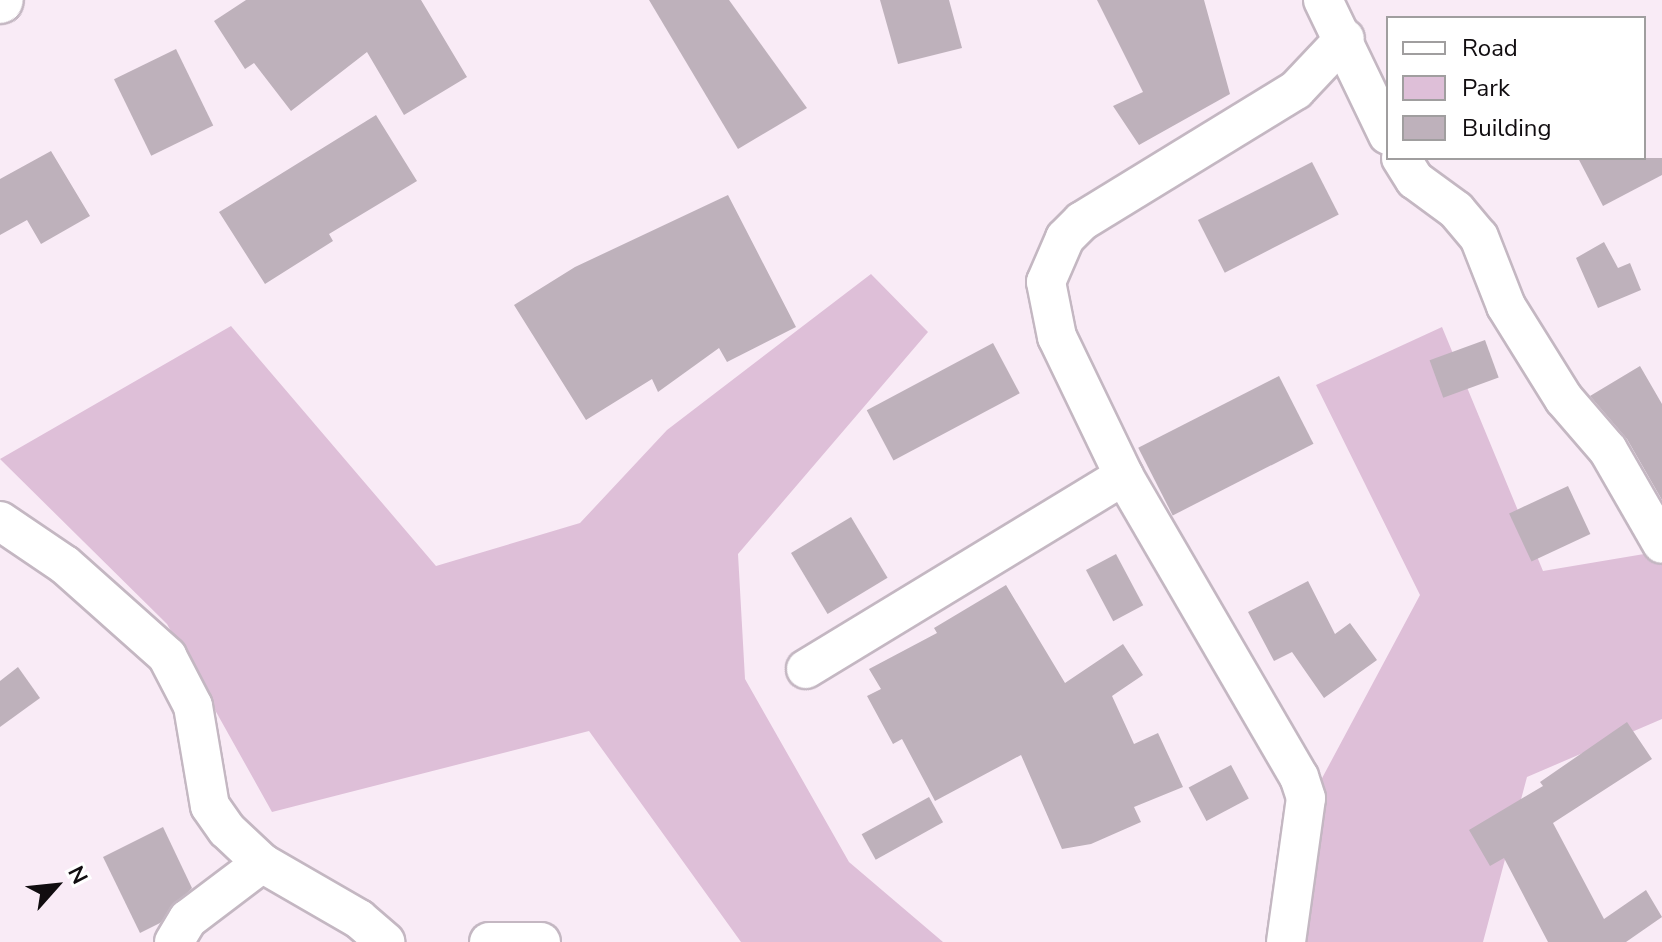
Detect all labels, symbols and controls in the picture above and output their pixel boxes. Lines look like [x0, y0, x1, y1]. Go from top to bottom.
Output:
legend [1386, 16, 1646, 160]
text: Road [1462, 32, 1518, 64]
text: Park [1462, 72, 1510, 104]
text: Building [1462, 112, 1552, 144]
north arrow [16, 846, 96, 926]
text: N [60, 861, 94, 889]

